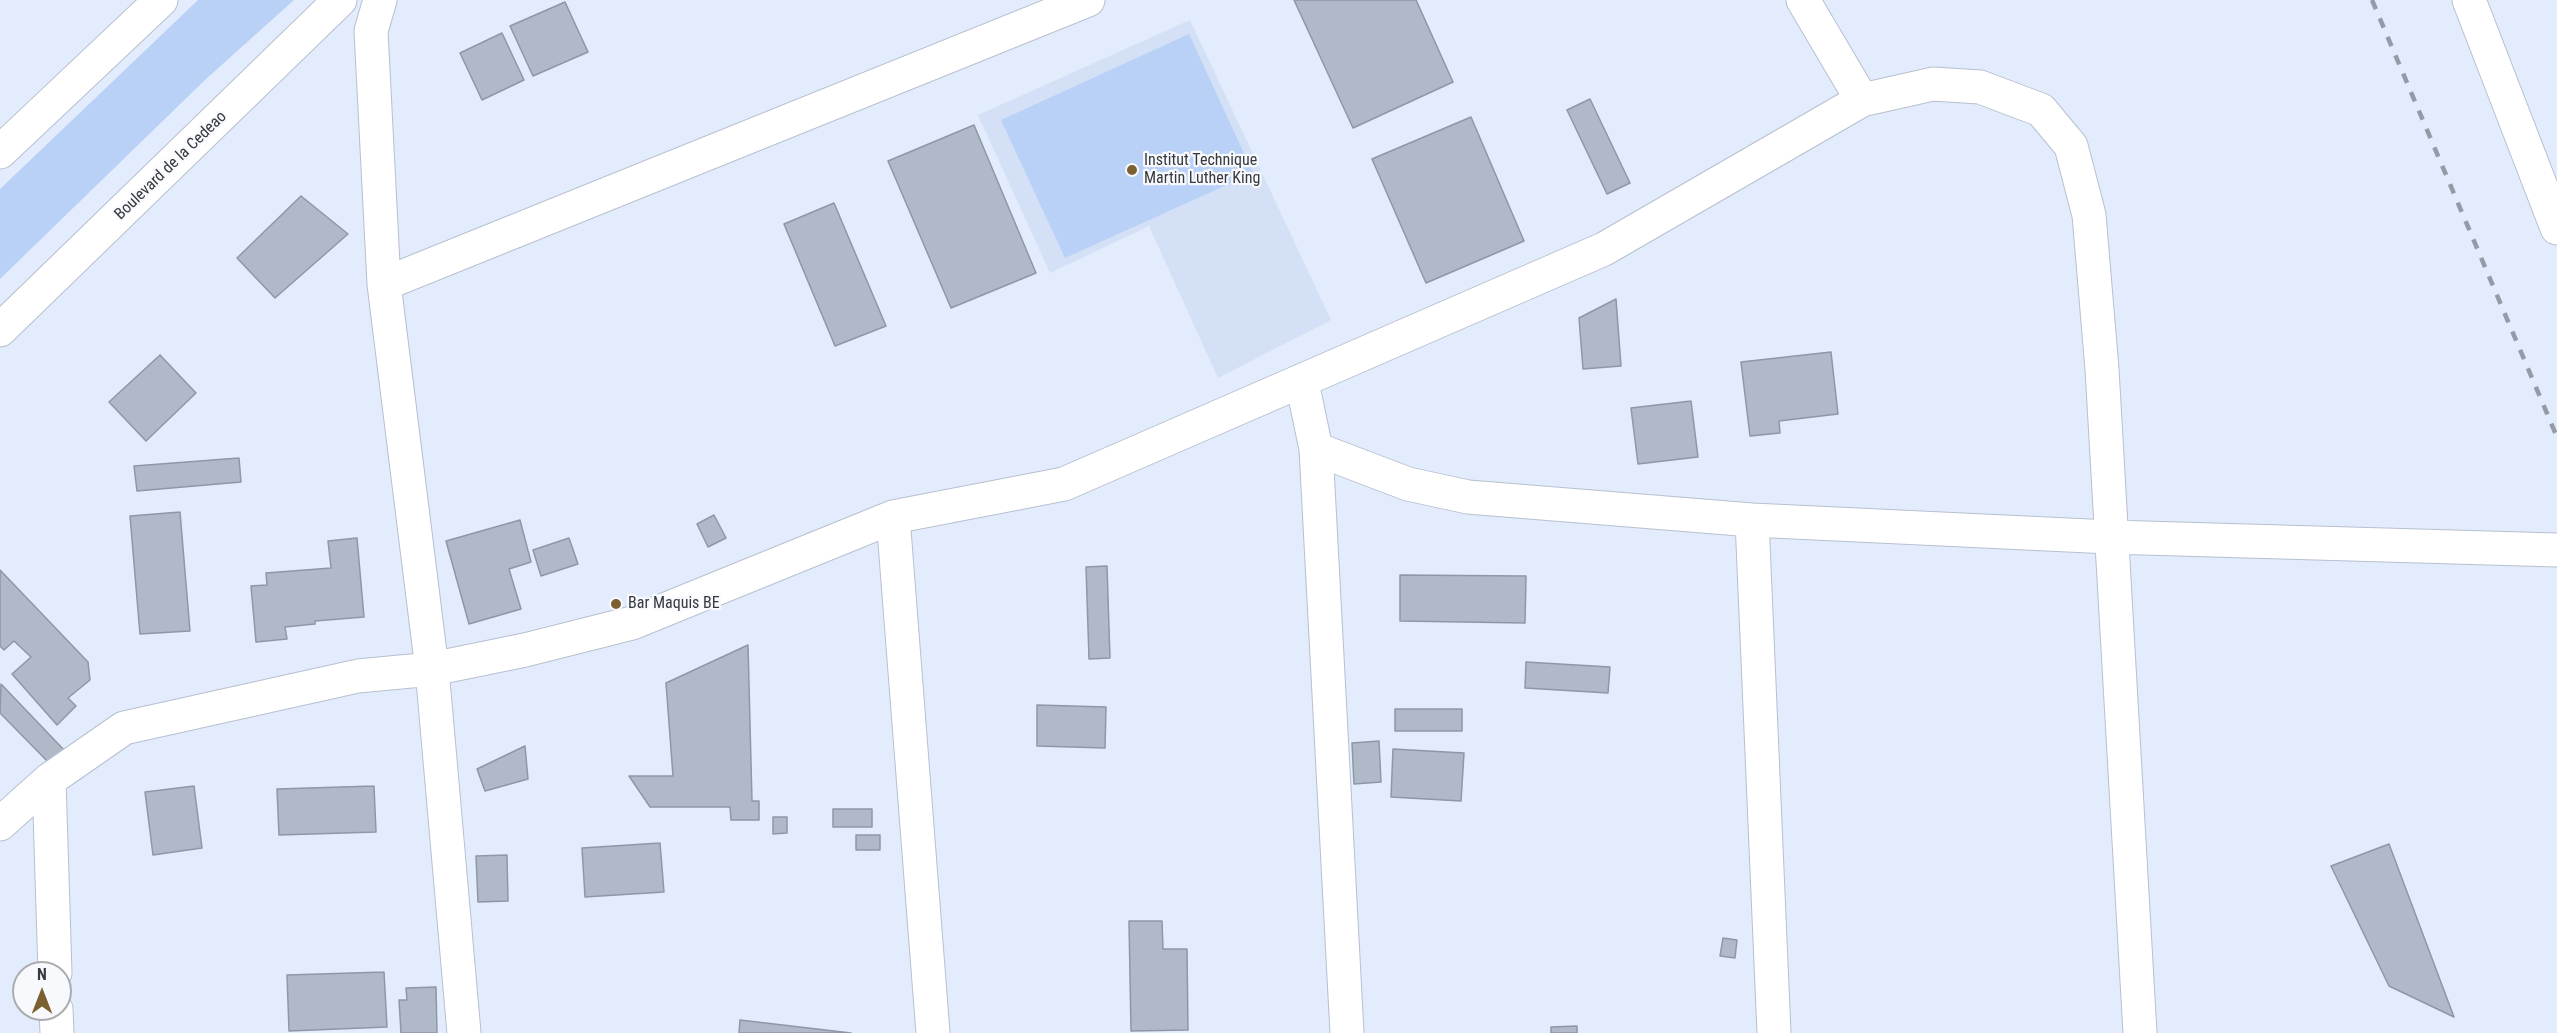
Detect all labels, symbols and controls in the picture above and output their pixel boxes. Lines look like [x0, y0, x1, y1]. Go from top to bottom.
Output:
street label: Boulevard de la Cedeao [111, 108, 231, 224]
place label: Institut Technique Martin Luther King [1144, 151, 1260, 189]
marker: Institut Technique Martin Luther King [1125, 163, 1139, 177]
place label: Bar Maquis BE [628, 594, 720, 614]
marker: Bar Maquis BE [609, 597, 623, 611]
north arrow [12, 961, 72, 1021]
text: N [37, 965, 47, 984]

